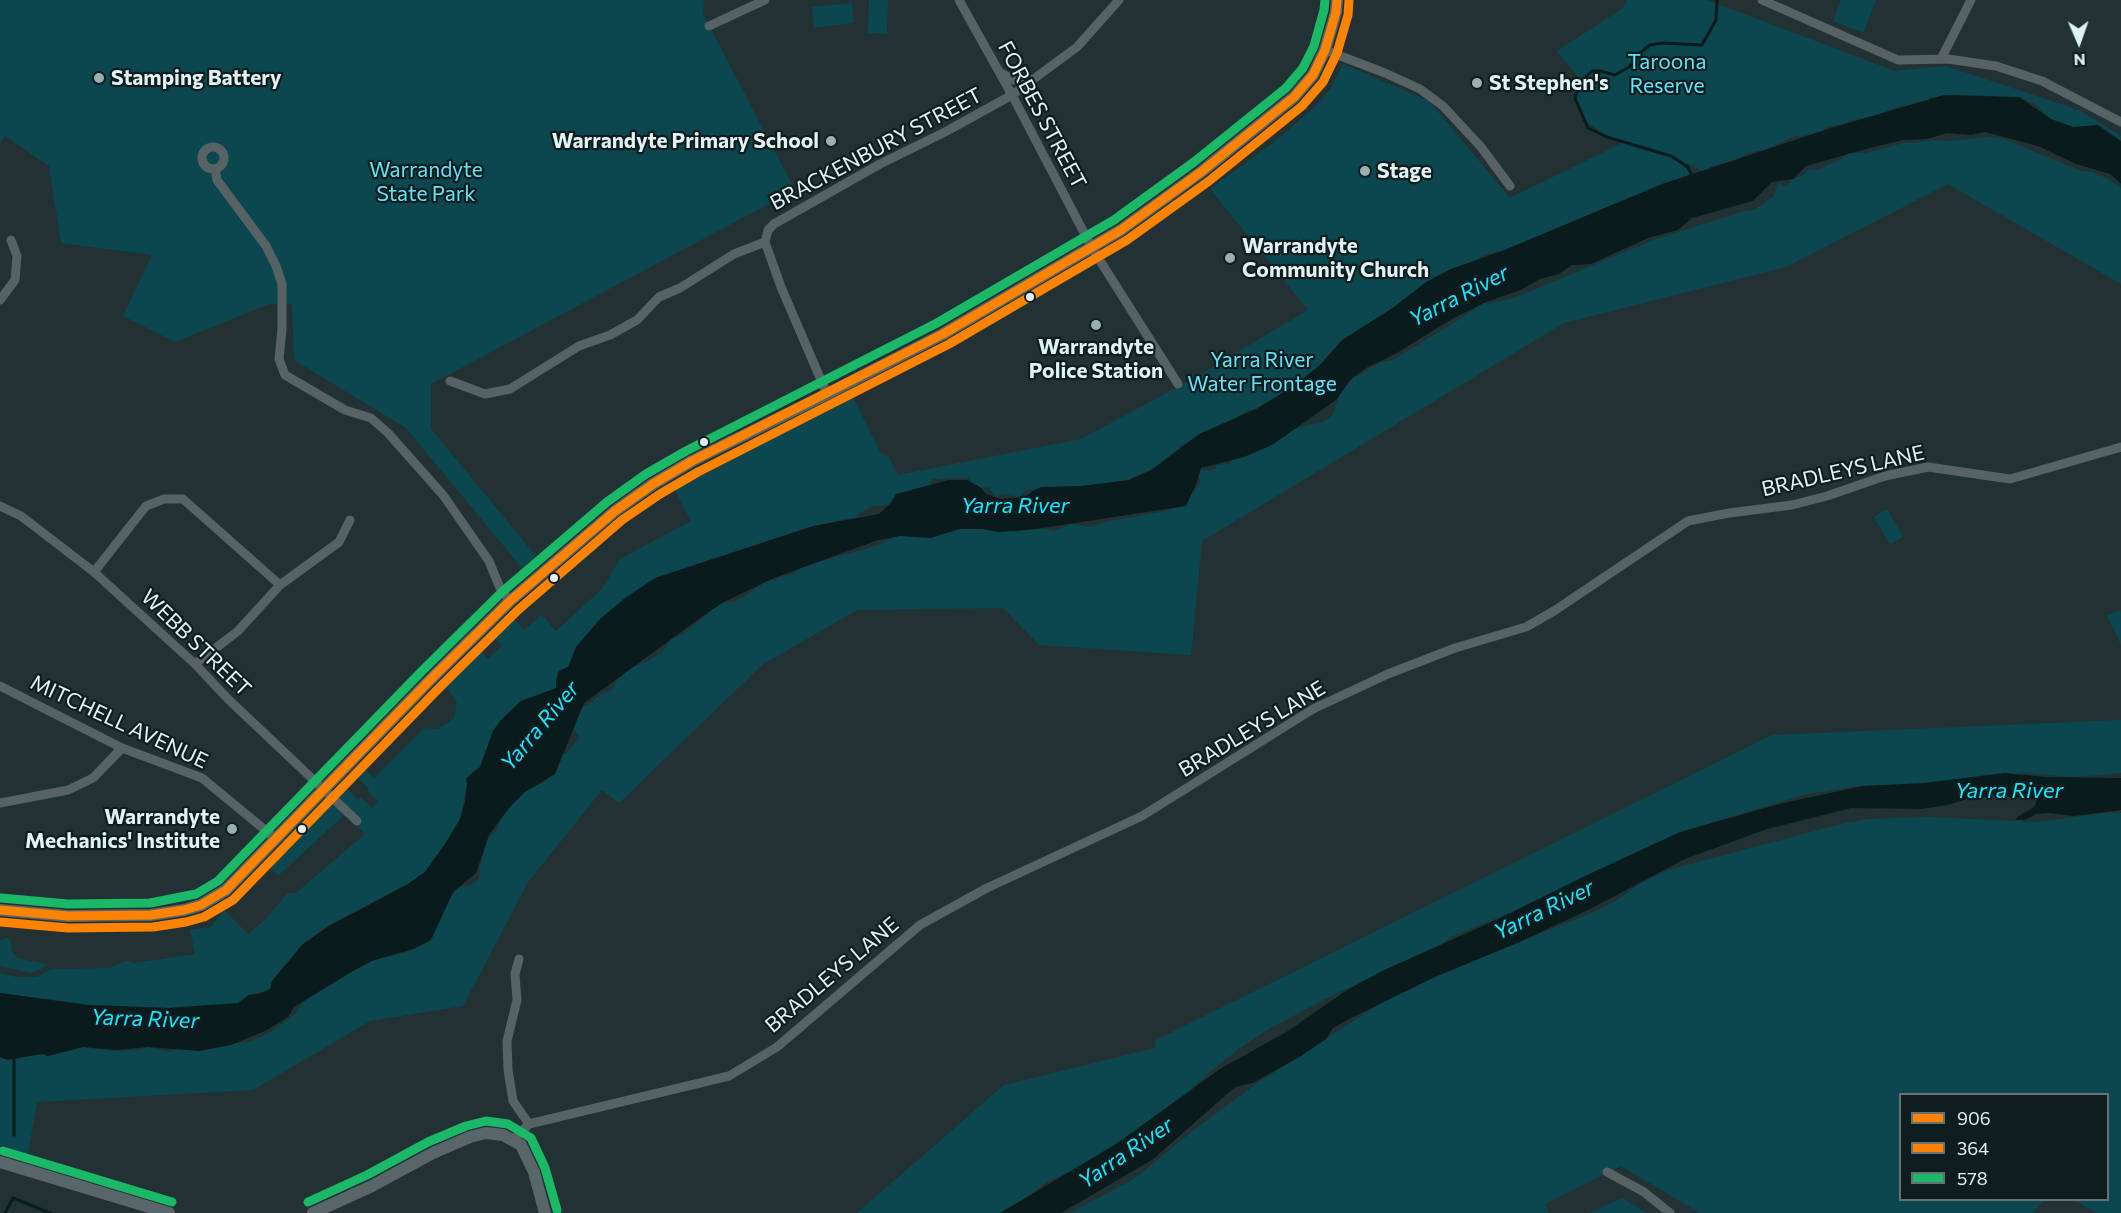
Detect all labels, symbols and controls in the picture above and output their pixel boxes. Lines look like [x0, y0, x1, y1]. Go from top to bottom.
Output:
north arrow [2049, 12, 2109, 72]
street label: FORBES STREET [992, 37, 1092, 193]
park label: Taroona Reserve [1628, 49, 1706, 99]
text: N [2073, 51, 2086, 70]
place label: Stamping Battery [111, 65, 282, 91]
place label: St Stephen's [1489, 70, 1609, 96]
marker: Stamping Battery [92, 71, 106, 85]
marker: St Stephen's [1470, 76, 1484, 90]
street label: BRACKENBURY STREET [766, 82, 986, 216]
place label: Warrandyte Primary School [552, 128, 819, 154]
marker: Warrandyte Primary School [824, 134, 838, 148]
park label: Warrandyte State Park [369, 157, 483, 207]
place label: Stage [1377, 158, 1432, 184]
marker: Stage [1358, 164, 1372, 178]
place label: Warrandyte Community Church [1242, 233, 1429, 283]
marker: Warrandyte Community Church [1223, 251, 1237, 265]
water label: Yarra River [1405, 260, 1513, 332]
unlabelled marker [1024, 291, 1036, 303]
marker: Warrandyte Police Station [1089, 318, 1103, 332]
place label: Warrandyte Police Station [1029, 334, 1163, 384]
park label: Yarra River Water Frontage [1187, 347, 1337, 397]
unlabelled marker [698, 436, 710, 448]
street label: BRADLEYS LANE [1759, 440, 1927, 502]
water label: Yarra River [961, 493, 1069, 519]
unlabelled marker [548, 572, 560, 584]
street label: WEBB STREET [136, 584, 256, 702]
street label: MITCHELL AVENUE [26, 670, 212, 774]
street label: BRADLEYS LANE [1174, 675, 1330, 783]
water label: Yarra River [495, 676, 585, 776]
water label: Yarra River [1955, 778, 2063, 804]
place label: Warrandyte Mechanics' Institute [25, 804, 220, 854]
marker: Warrandyte Mechanics' Institute [225, 822, 239, 836]
unlabelled marker [296, 823, 308, 835]
water label: Yarra River [1489, 874, 1599, 946]
street label: BRADLEYS LANE [760, 912, 904, 1038]
water label: Yarra River [90, 1004, 200, 1034]
legend [1899, 1093, 2109, 1201]
text: 906 [1957, 1107, 1991, 1129]
water label: Yarra River [1074, 1112, 1178, 1194]
text: 364 [1957, 1137, 1989, 1159]
text: 578 [1957, 1167, 1988, 1189]

